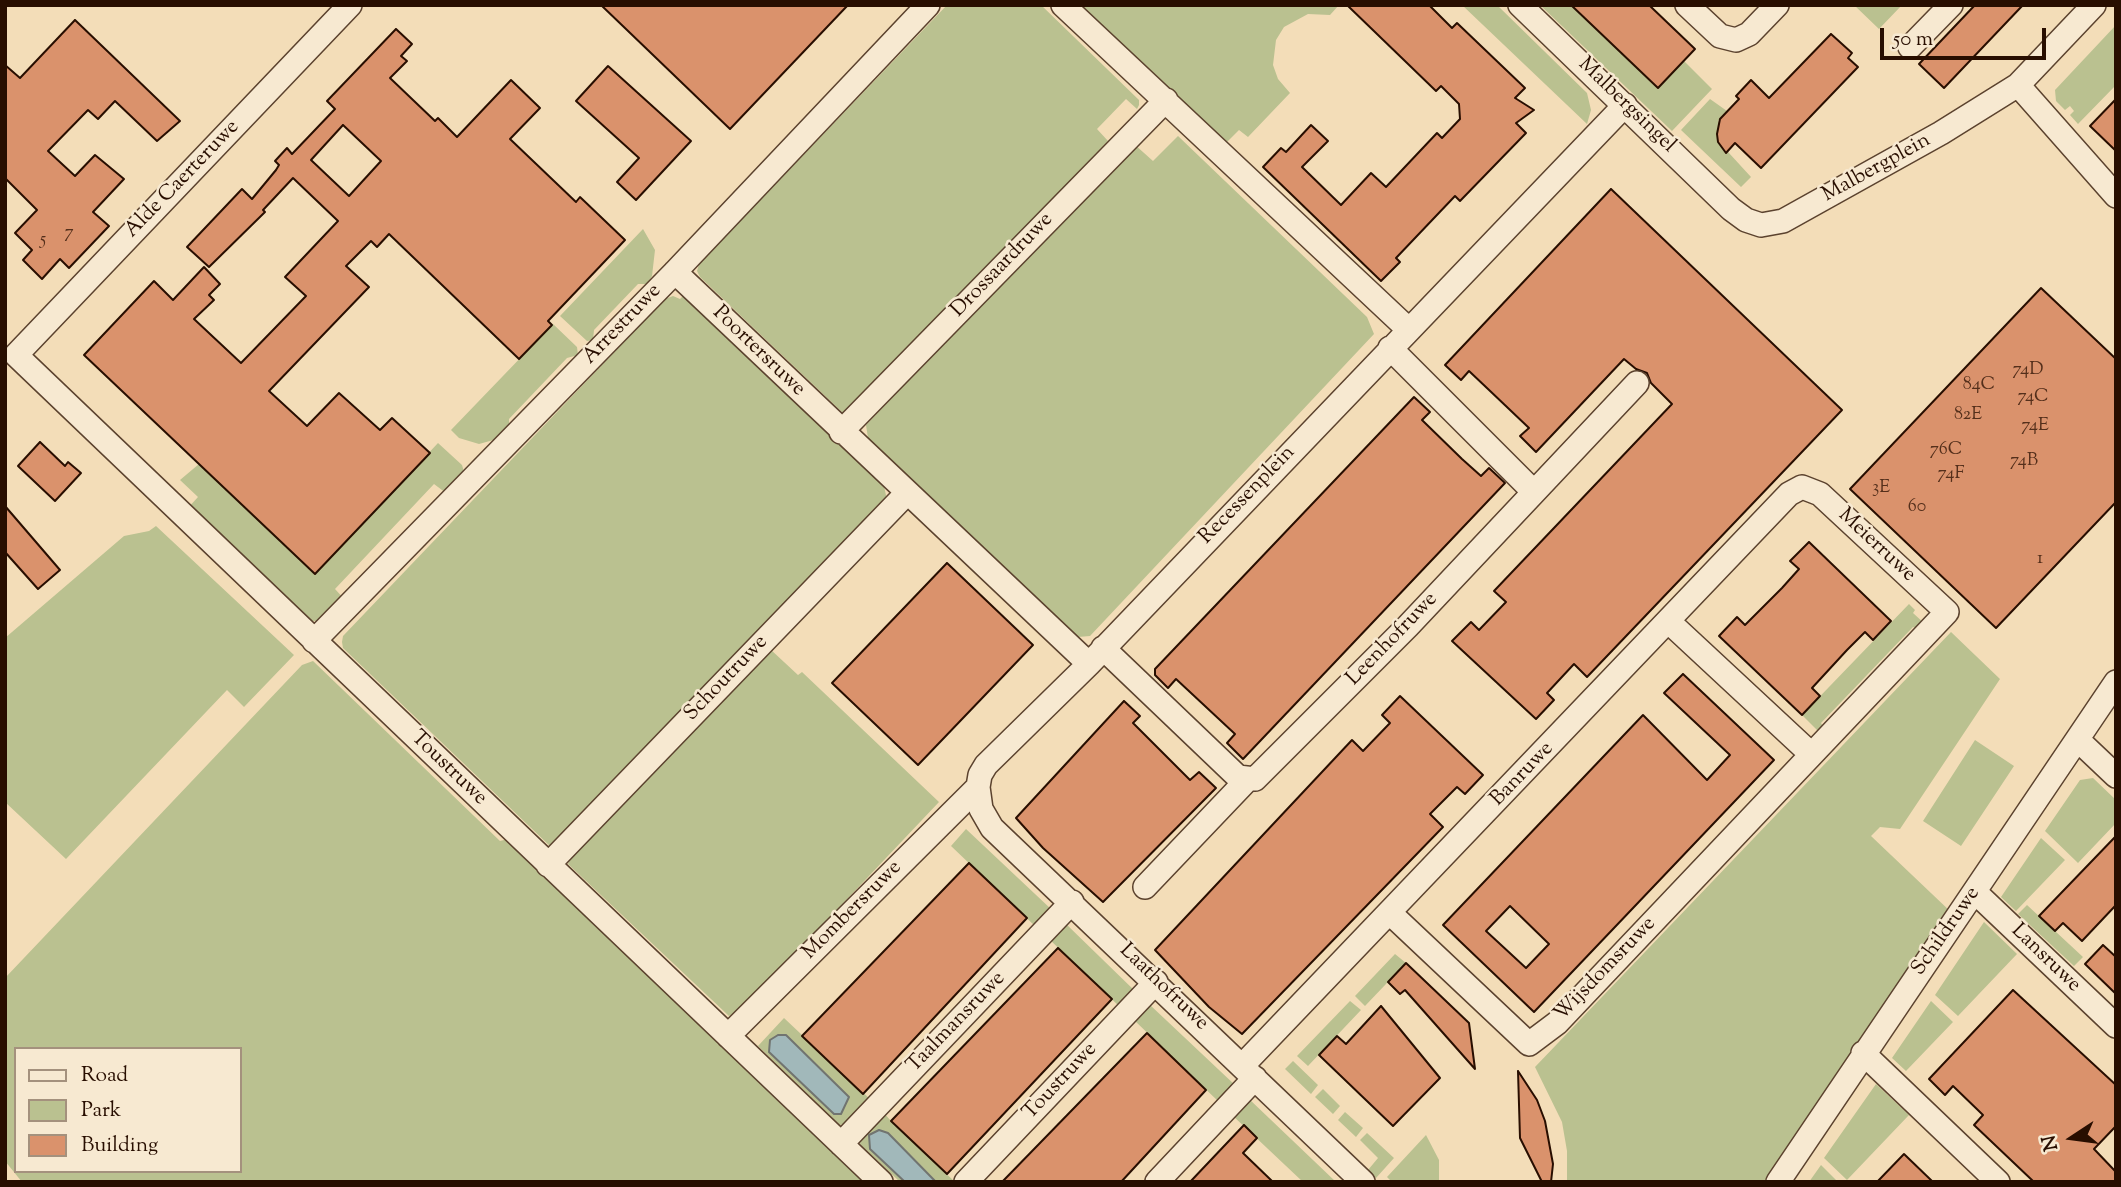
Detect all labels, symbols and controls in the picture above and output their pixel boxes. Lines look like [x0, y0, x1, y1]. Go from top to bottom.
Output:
scale bar [1883, 14, 2049, 58]
text: 50 m [1893, 25, 1933, 55]
street label: Malbergsingel [1572, 53, 1680, 159]
street label: Alde Caerteruwe [120, 116, 246, 244]
street label: Malbergplein [1819, 129, 1935, 209]
street label: Drossaardruwe [947, 208, 1059, 324]
house number: 7 [64, 223, 74, 245]
house number: 5 [40, 230, 46, 252]
street label: Arrestruwe [578, 279, 668, 371]
street label: Poortersruwe [706, 301, 810, 403]
house number: 74D [2012, 360, 2044, 382]
house number: 84C [1963, 375, 1995, 397]
house number: 74C [2017, 387, 2049, 409]
house number: 82E [1954, 405, 1982, 427]
house number: 74E [2021, 416, 2049, 438]
house number: 76C [1930, 440, 1962, 462]
street label: Recessenplein [1195, 441, 1301, 551]
house number: 74B [2010, 451, 2038, 473]
house number: 74F [1938, 464, 1964, 486]
house number: 3E [1872, 478, 1890, 500]
house number: 60 [1908, 497, 1926, 519]
street label: Meierruwe [1832, 504, 1920, 588]
house number: 1 [2037, 549, 2043, 571]
street label: Leenhofruwe [1342, 588, 1444, 692]
street label: Schoutruwe [680, 631, 774, 727]
street label: Toustruwe [404, 726, 492, 812]
street label: Banruwe [1486, 737, 1560, 813]
street label: Mombersruwe [798, 856, 908, 966]
street label: Schildruwe [1907, 883, 1987, 981]
street label: Wijsdomsruwe [1550, 912, 1662, 1028]
street label: Lansruwe [2005, 919, 2085, 999]
street label: Laathofruwe [1113, 939, 1213, 1037]
street label: Taalmansruwe [903, 967, 1011, 1079]
street label: Toustruwe [1019, 1038, 1103, 1126]
legend [14, 1047, 242, 1173]
text: Road [81, 1061, 128, 1091]
text: Park [81, 1096, 121, 1126]
north arrow [2037, 1103, 2107, 1173]
text: Building [81, 1131, 158, 1161]
text: N [2036, 1132, 2066, 1153]

